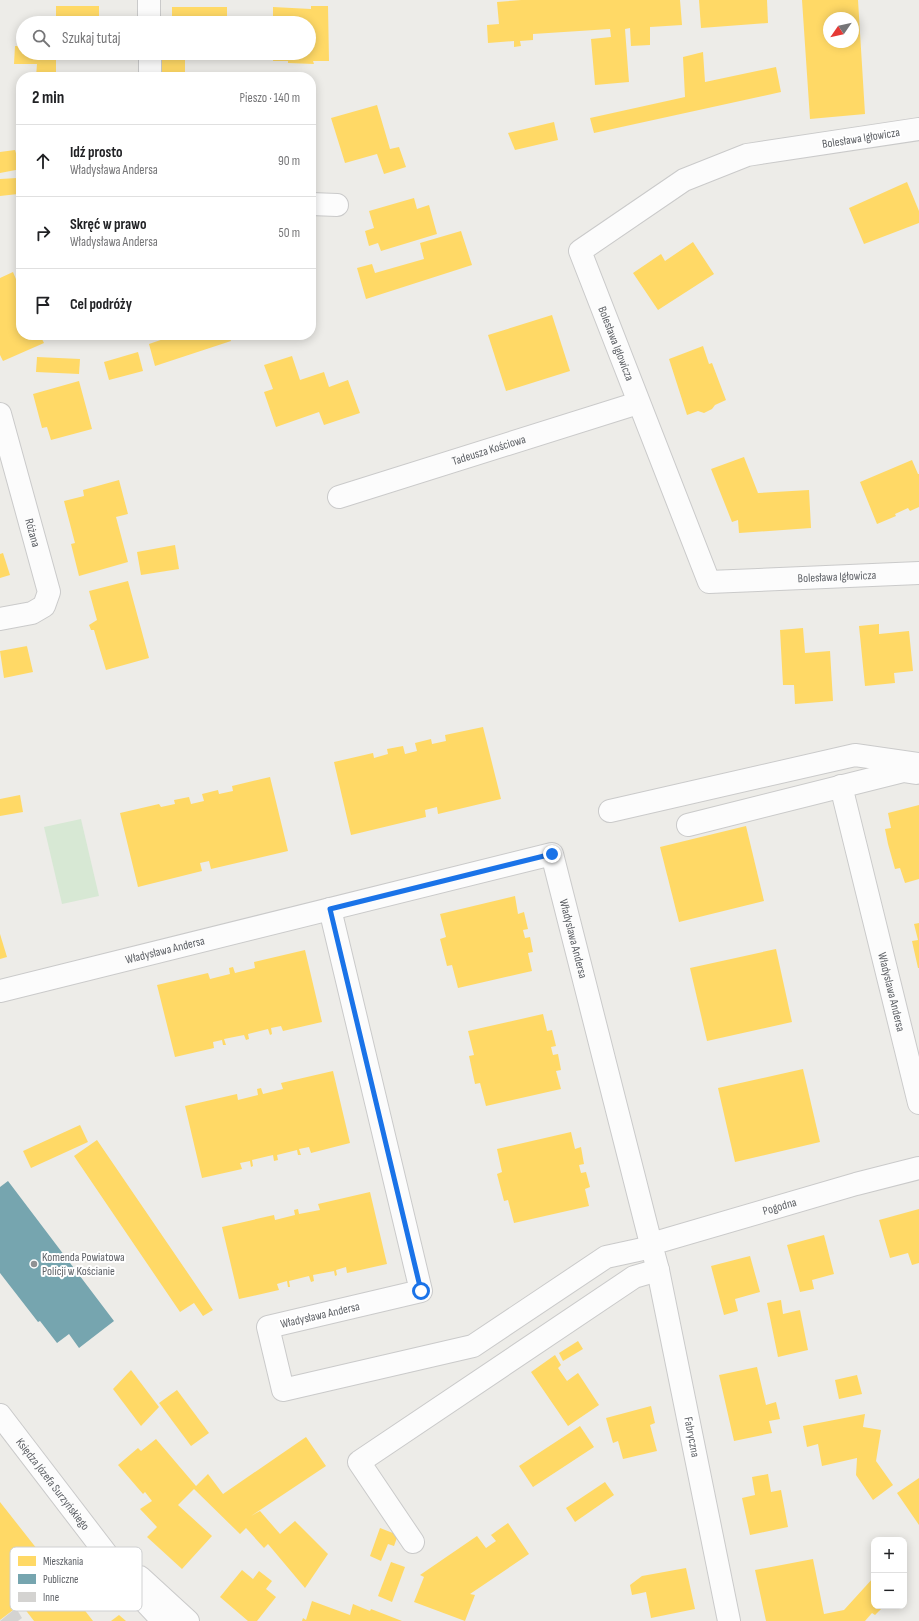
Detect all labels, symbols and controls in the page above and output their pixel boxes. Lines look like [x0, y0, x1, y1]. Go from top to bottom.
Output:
north arrow [823, 12, 859, 48]
search box [16, 16, 316, 60]
icon: search [30, 27, 52, 49]
text: Szukaj tutaj [62, 29, 120, 48]
text: 2 min [32, 88, 64, 108]
text: Pieszo · 140 m [240, 90, 300, 106]
street label: Bolesława Igłowicza [821, 125, 901, 152]
text: Idź prosto [70, 143, 123, 162]
icon: ahead [32, 150, 54, 172]
text: 90 m [278, 153, 300, 169]
text: Władysława Andersa [70, 162, 158, 178]
text: Skręć w prawo [70, 215, 147, 234]
icon: right [32, 222, 54, 244]
text: 50 m [279, 225, 300, 241]
text: Władysława Andersa [70, 234, 158, 250]
icon: arrive [32, 294, 54, 316]
text: Cel podróży [70, 295, 132, 314]
street label: Bolesława Igłowicza [594, 304, 637, 383]
street label: Tadeusza Kościowa [450, 432, 528, 469]
street label: Różana [21, 517, 43, 549]
street label: Bolesława Igłowicza [797, 568, 877, 586]
route end [543, 845, 561, 863]
street label: Władysława Andersa [556, 898, 590, 980]
street label: Władysława Andersa [124, 933, 207, 968]
street label: Władysława Andersa [874, 951, 908, 1034]
street label: Pogodna [761, 1195, 799, 1219]
place label: Komenda Powiatowa Policji w Kościanie [42, 1250, 125, 1279]
marker: Komenda Powiatowa Policji w Kościanie [29, 1259, 39, 1269]
route start [412, 1282, 430, 1300]
street label: Władysława Andersa [279, 1299, 362, 1332]
street label: Fabryczna [680, 1416, 703, 1459]
street label: Księdza Józefa Surzyńskiego [12, 1435, 93, 1534]
map controls [871, 1537, 907, 1609]
button: + [871, 1537, 907, 1573]
legend [10, 1547, 142, 1611]
text: Mieszkania [43, 1555, 83, 1568]
text: Publiczne [43, 1573, 79, 1586]
button: − [871, 1573, 907, 1609]
text: Inne [43, 1591, 59, 1604]

